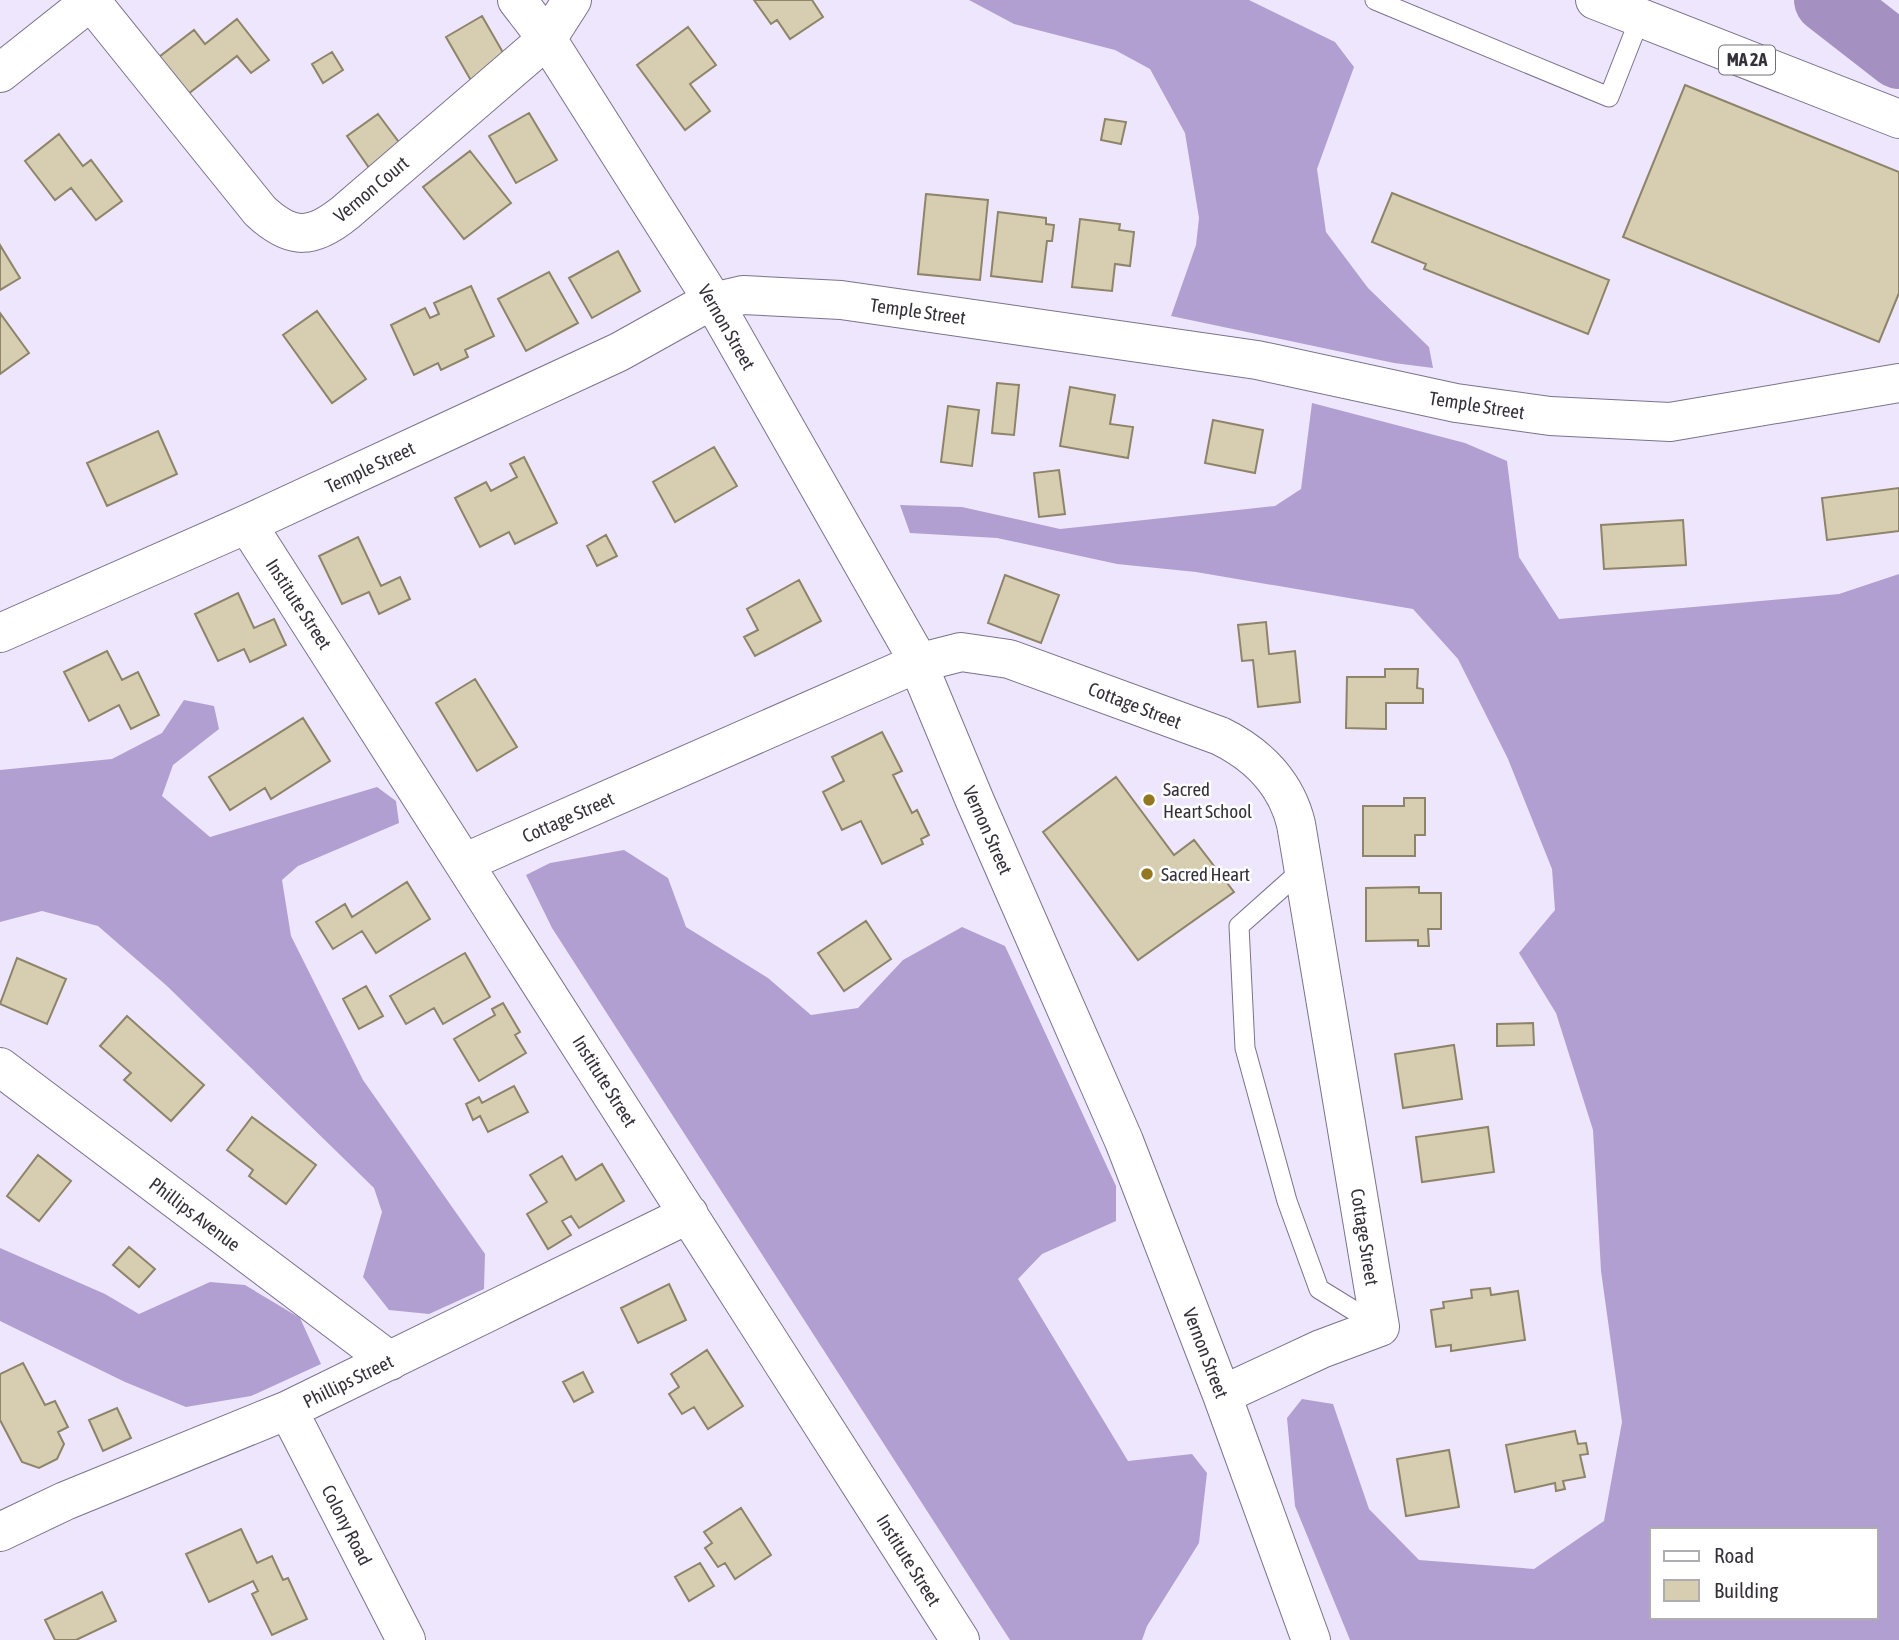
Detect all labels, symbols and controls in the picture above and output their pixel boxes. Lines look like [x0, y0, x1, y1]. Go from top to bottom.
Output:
road number: MA 2A [1719, 46, 1775, 74]
street label: Vernon Court [329, 151, 413, 227]
street label: Vernon Street [694, 281, 760, 373]
street label: Temple Street [869, 293, 967, 329]
street label: Temple Street [1428, 387, 1526, 423]
street label: Temple Street [322, 437, 418, 497]
street label: Institute Street [262, 555, 336, 653]
street label: Cottage Street [1085, 677, 1185, 733]
place label: Sacred Heart School [1163, 778, 1252, 822]
street label: Vernon Street [959, 782, 1017, 878]
street label: Cottage Street [519, 787, 617, 847]
marker: Sacred Heart School [1141, 792, 1157, 808]
place label: Sacred Heart [1161, 863, 1250, 885]
marker: Sacred Heart [1139, 866, 1155, 882]
street label: Institute Street [568, 1031, 642, 1131]
street label: Phillips Avenue [145, 1173, 245, 1255]
street label: Cottage Street [1346, 1187, 1384, 1287]
street label: Vernon Street [1179, 1305, 1233, 1401]
street label: Phillips Street [299, 1350, 397, 1412]
street label: Colony Road [317, 1481, 377, 1569]
street label: Institute Street [872, 1510, 946, 1610]
legend [1650, 1528, 1878, 1619]
text: Road [1714, 1543, 1754, 1567]
text: Building [1714, 1578, 1778, 1602]

